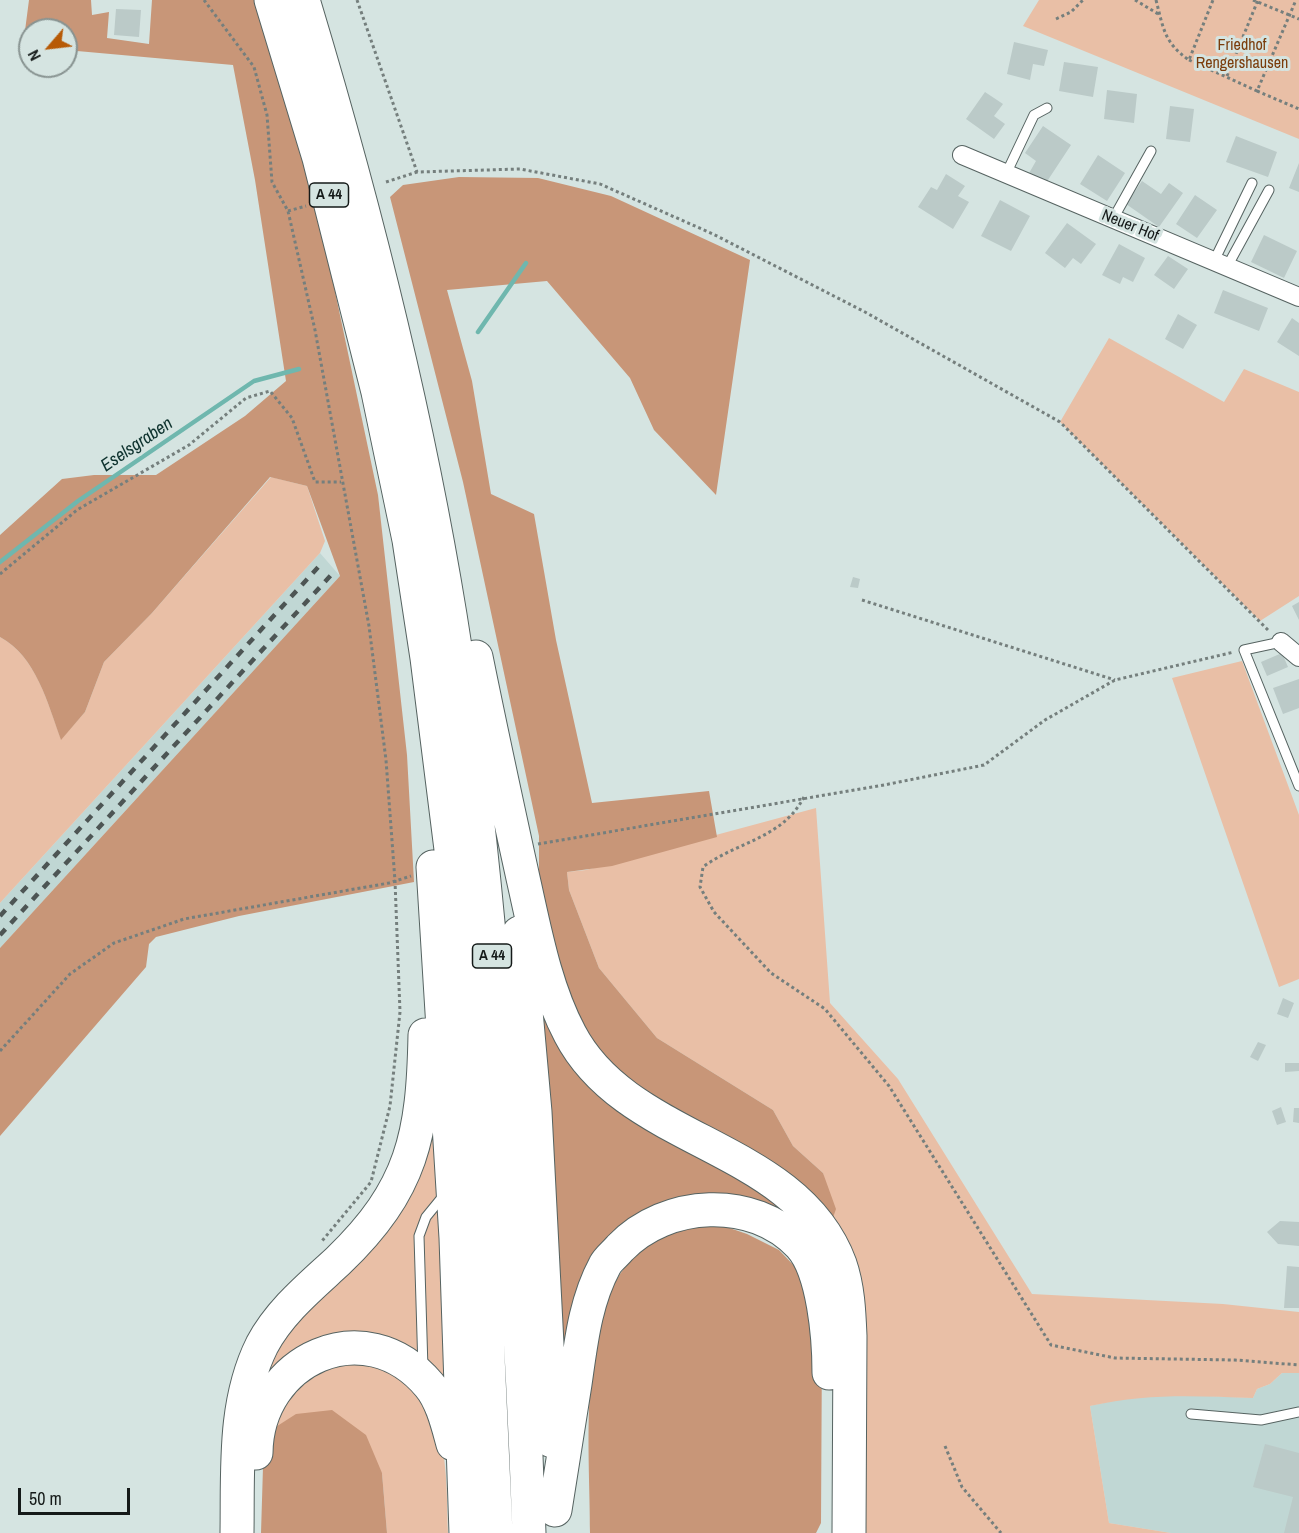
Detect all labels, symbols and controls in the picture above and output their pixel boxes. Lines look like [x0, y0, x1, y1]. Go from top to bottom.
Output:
north arrow [18, 18, 78, 78]
park label: Friedhof Rengershausen [1196, 36, 1288, 74]
text: N [22, 46, 46, 65]
road number: A 44 [310, 183, 348, 207]
street label: Neuer Hof [1099, 206, 1161, 246]
water label: Eselsgraben [97, 413, 177, 477]
road number: A 44 [472, 944, 512, 968]
scale bar [21, 1476, 134, 1514]
text: 50 m [29, 1486, 62, 1511]

